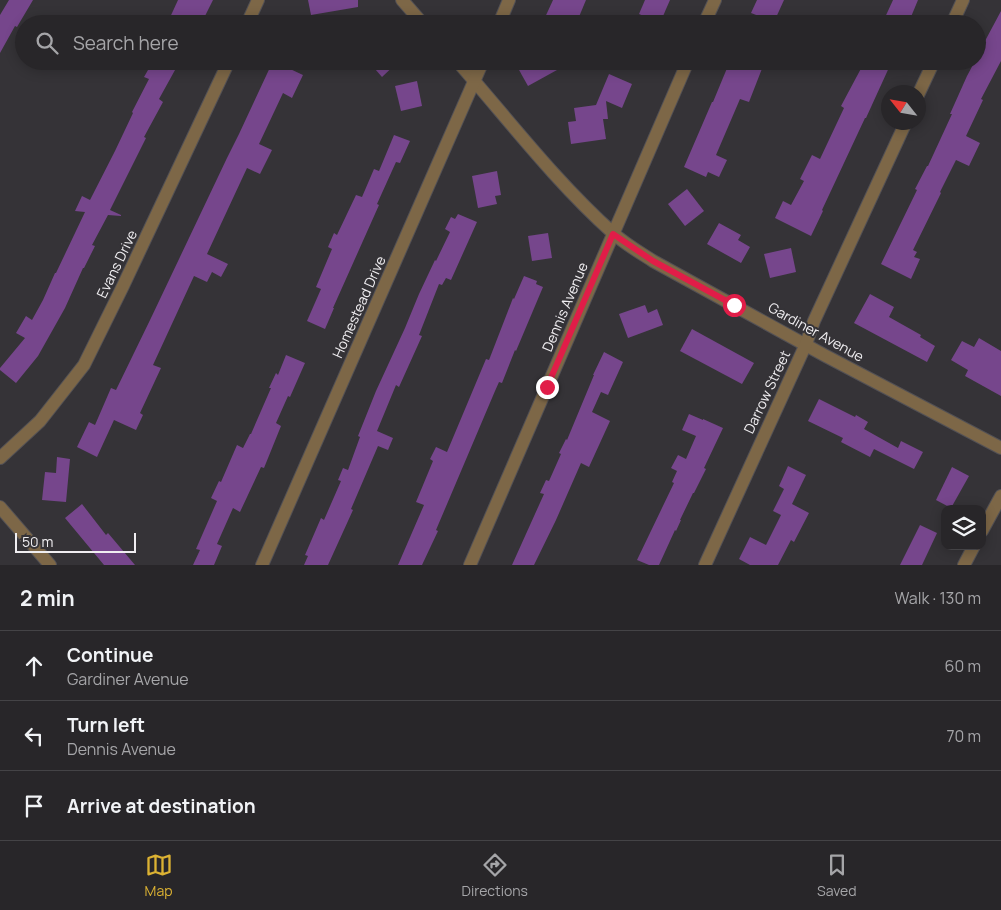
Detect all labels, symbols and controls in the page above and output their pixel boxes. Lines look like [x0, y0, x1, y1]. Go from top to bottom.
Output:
search box [15, 15, 986, 70]
icon: search [33, 29, 61, 57]
text: Search here [73, 30, 179, 56]
north arrow [881, 85, 926, 130]
street label: Evans Drive [92, 227, 141, 301]
street label: Homestead Drive [327, 253, 390, 361]
street label: Dennis Avenue [537, 259, 592, 354]
route start [723, 294, 746, 317]
street label: Gardiner Avenue [765, 297, 867, 366]
street label: Darrow Street [739, 347, 794, 436]
route end [536, 376, 559, 399]
map controls [941, 505, 986, 550]
button: layers [941, 505, 986, 550]
scale bar [15, 530, 136, 553]
text: 50 m [22, 532, 53, 551]
text: 2 min [20, 584, 75, 612]
text: Walk · 130 m [895, 587, 981, 609]
text: Continue [67, 642, 153, 668]
icon: ahead [20, 652, 48, 680]
text: 60 m [945, 655, 981, 677]
text: Gardiner Avenue [67, 668, 189, 690]
text: Turn left [67, 712, 145, 738]
icon: left [20, 722, 48, 750]
text: 70 m [946, 725, 981, 747]
text: Dennis Avenue [67, 738, 176, 760]
icon: arrive [20, 792, 48, 820]
text: Arrive at destination [67, 793, 256, 819]
tab: Map [145, 851, 173, 900]
tab: Directions [462, 851, 528, 900]
tab: Saved [817, 851, 856, 900]

